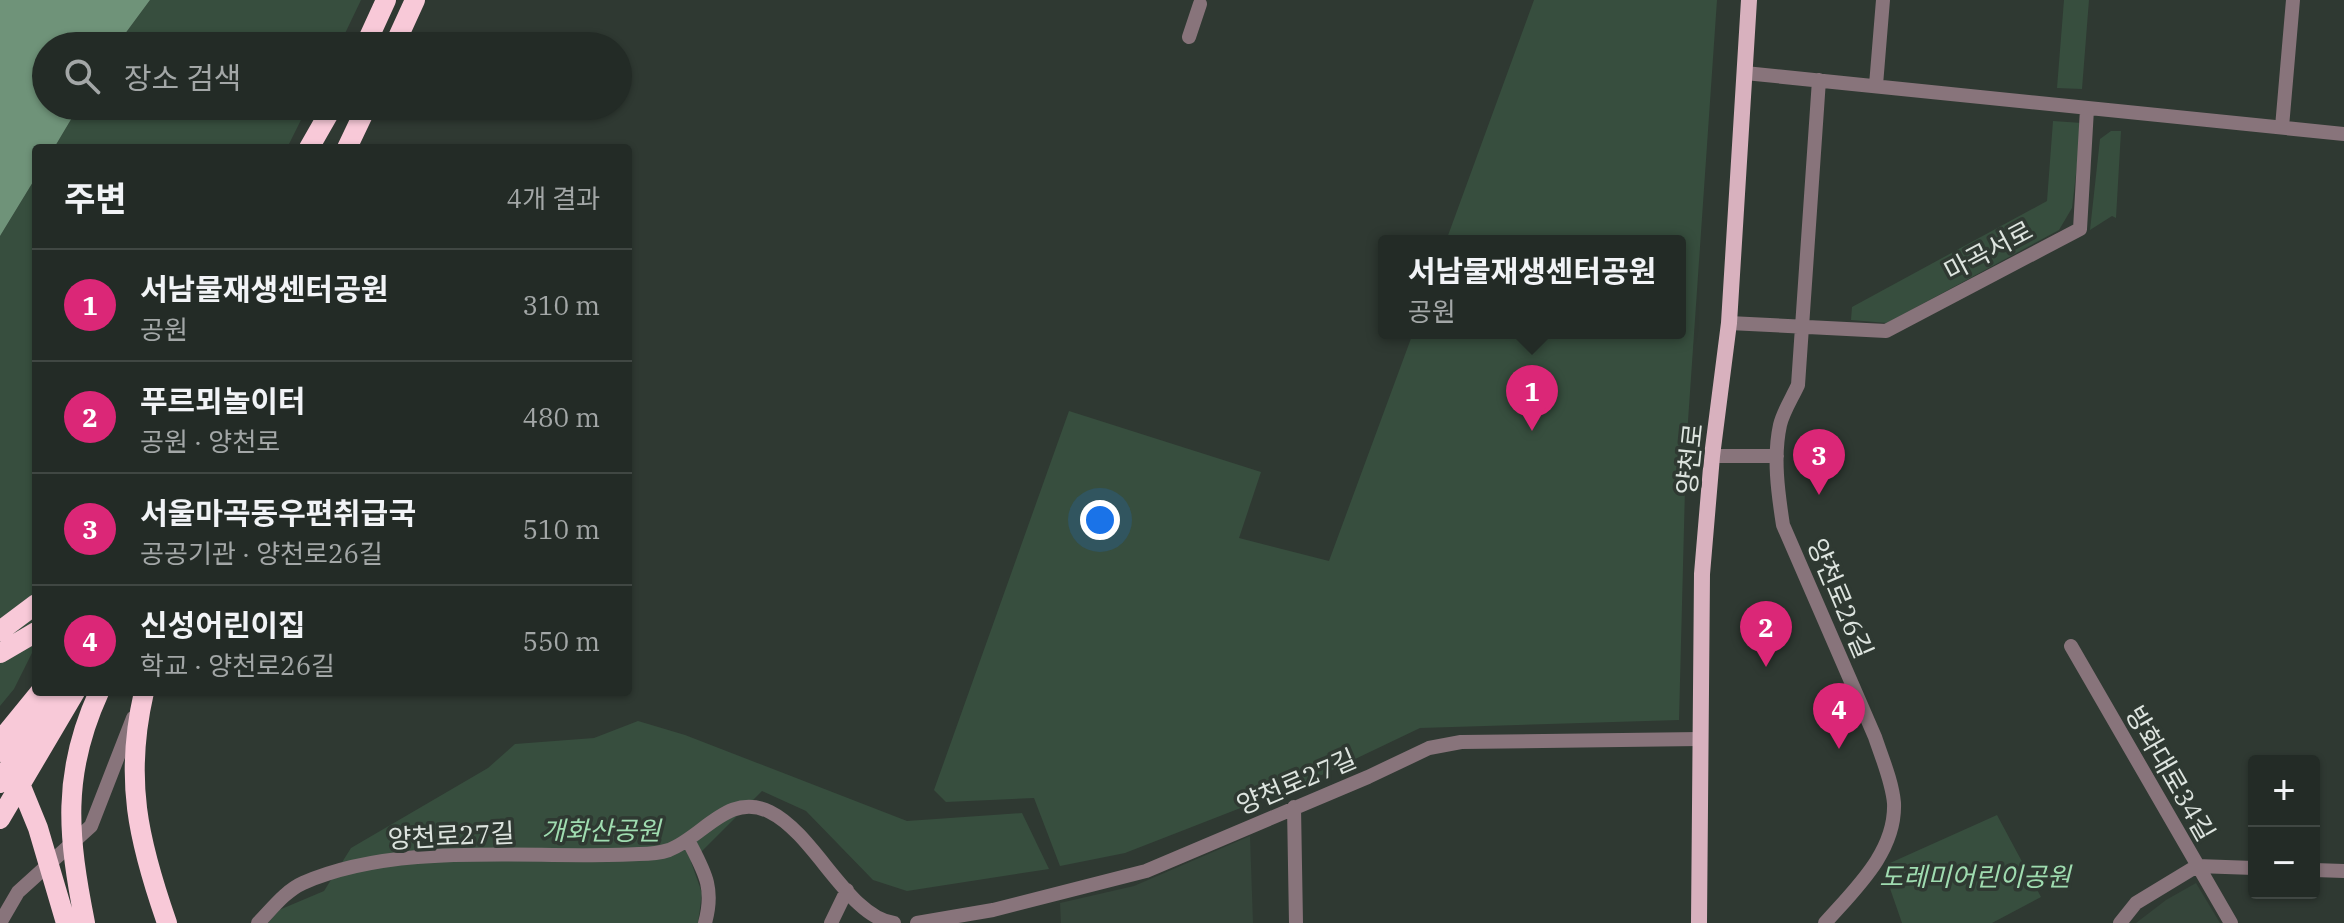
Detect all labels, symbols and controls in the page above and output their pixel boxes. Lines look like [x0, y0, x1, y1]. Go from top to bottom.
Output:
search box [32, 32, 632, 120]
icon: search [60, 54, 104, 98]
text: 장소 검색 [124, 58, 241, 97]
text: 주변 [64, 176, 127, 220]
text: 4개 결과 [507, 181, 600, 215]
street label: 마곡서로 [1938, 213, 2038, 287]
popup [1378, 235, 1686, 339]
text: 서남물재생센터공원 [1408, 251, 1656, 290]
text: 서남물재생센터공원 [140, 269, 388, 308]
text: 1 [82, 288, 98, 322]
text: 310 m [522, 288, 600, 322]
text: 공원 [1408, 294, 1456, 328]
text: 공원 [140, 312, 188, 346]
pin: 1 [1506, 365, 1558, 431]
text: 푸르뫼놀이터 [140, 381, 306, 420]
text: 2 [82, 400, 98, 434]
text: 480 m [522, 400, 600, 434]
street label: 양천로 [1668, 422, 1710, 496]
text: 공원 · 양천로 [140, 424, 280, 458]
pin: 3 [1793, 429, 1845, 495]
text: 서울마곡동우편취급국 [140, 493, 416, 532]
your location [1080, 500, 1120, 540]
text: 3 [82, 512, 98, 546]
text: 510 m [522, 512, 600, 546]
street label: 양천로26길 [1801, 533, 1881, 663]
text: 공공기관 · 양천로26길 [140, 536, 383, 570]
pin: 2 [1740, 601, 1792, 667]
text: 신성어린이집 [140, 605, 306, 644]
text: 4 [82, 624, 98, 658]
text: 550 m [522, 624, 600, 658]
text: 학교 · 양천로26길 [140, 648, 335, 682]
pin: 4 [1813, 683, 1865, 749]
street label: 방화대로34길 [2119, 699, 2223, 847]
street label: 양천로27길 [1231, 741, 1361, 821]
map controls [2248, 755, 2320, 899]
button: + [2248, 755, 2320, 827]
park label: 개화산공원 [541, 813, 663, 847]
street label: 양천로27길 [387, 815, 515, 855]
button: − [2248, 827, 2320, 899]
park label: 도레미어린이공원 [1879, 859, 2073, 893]

